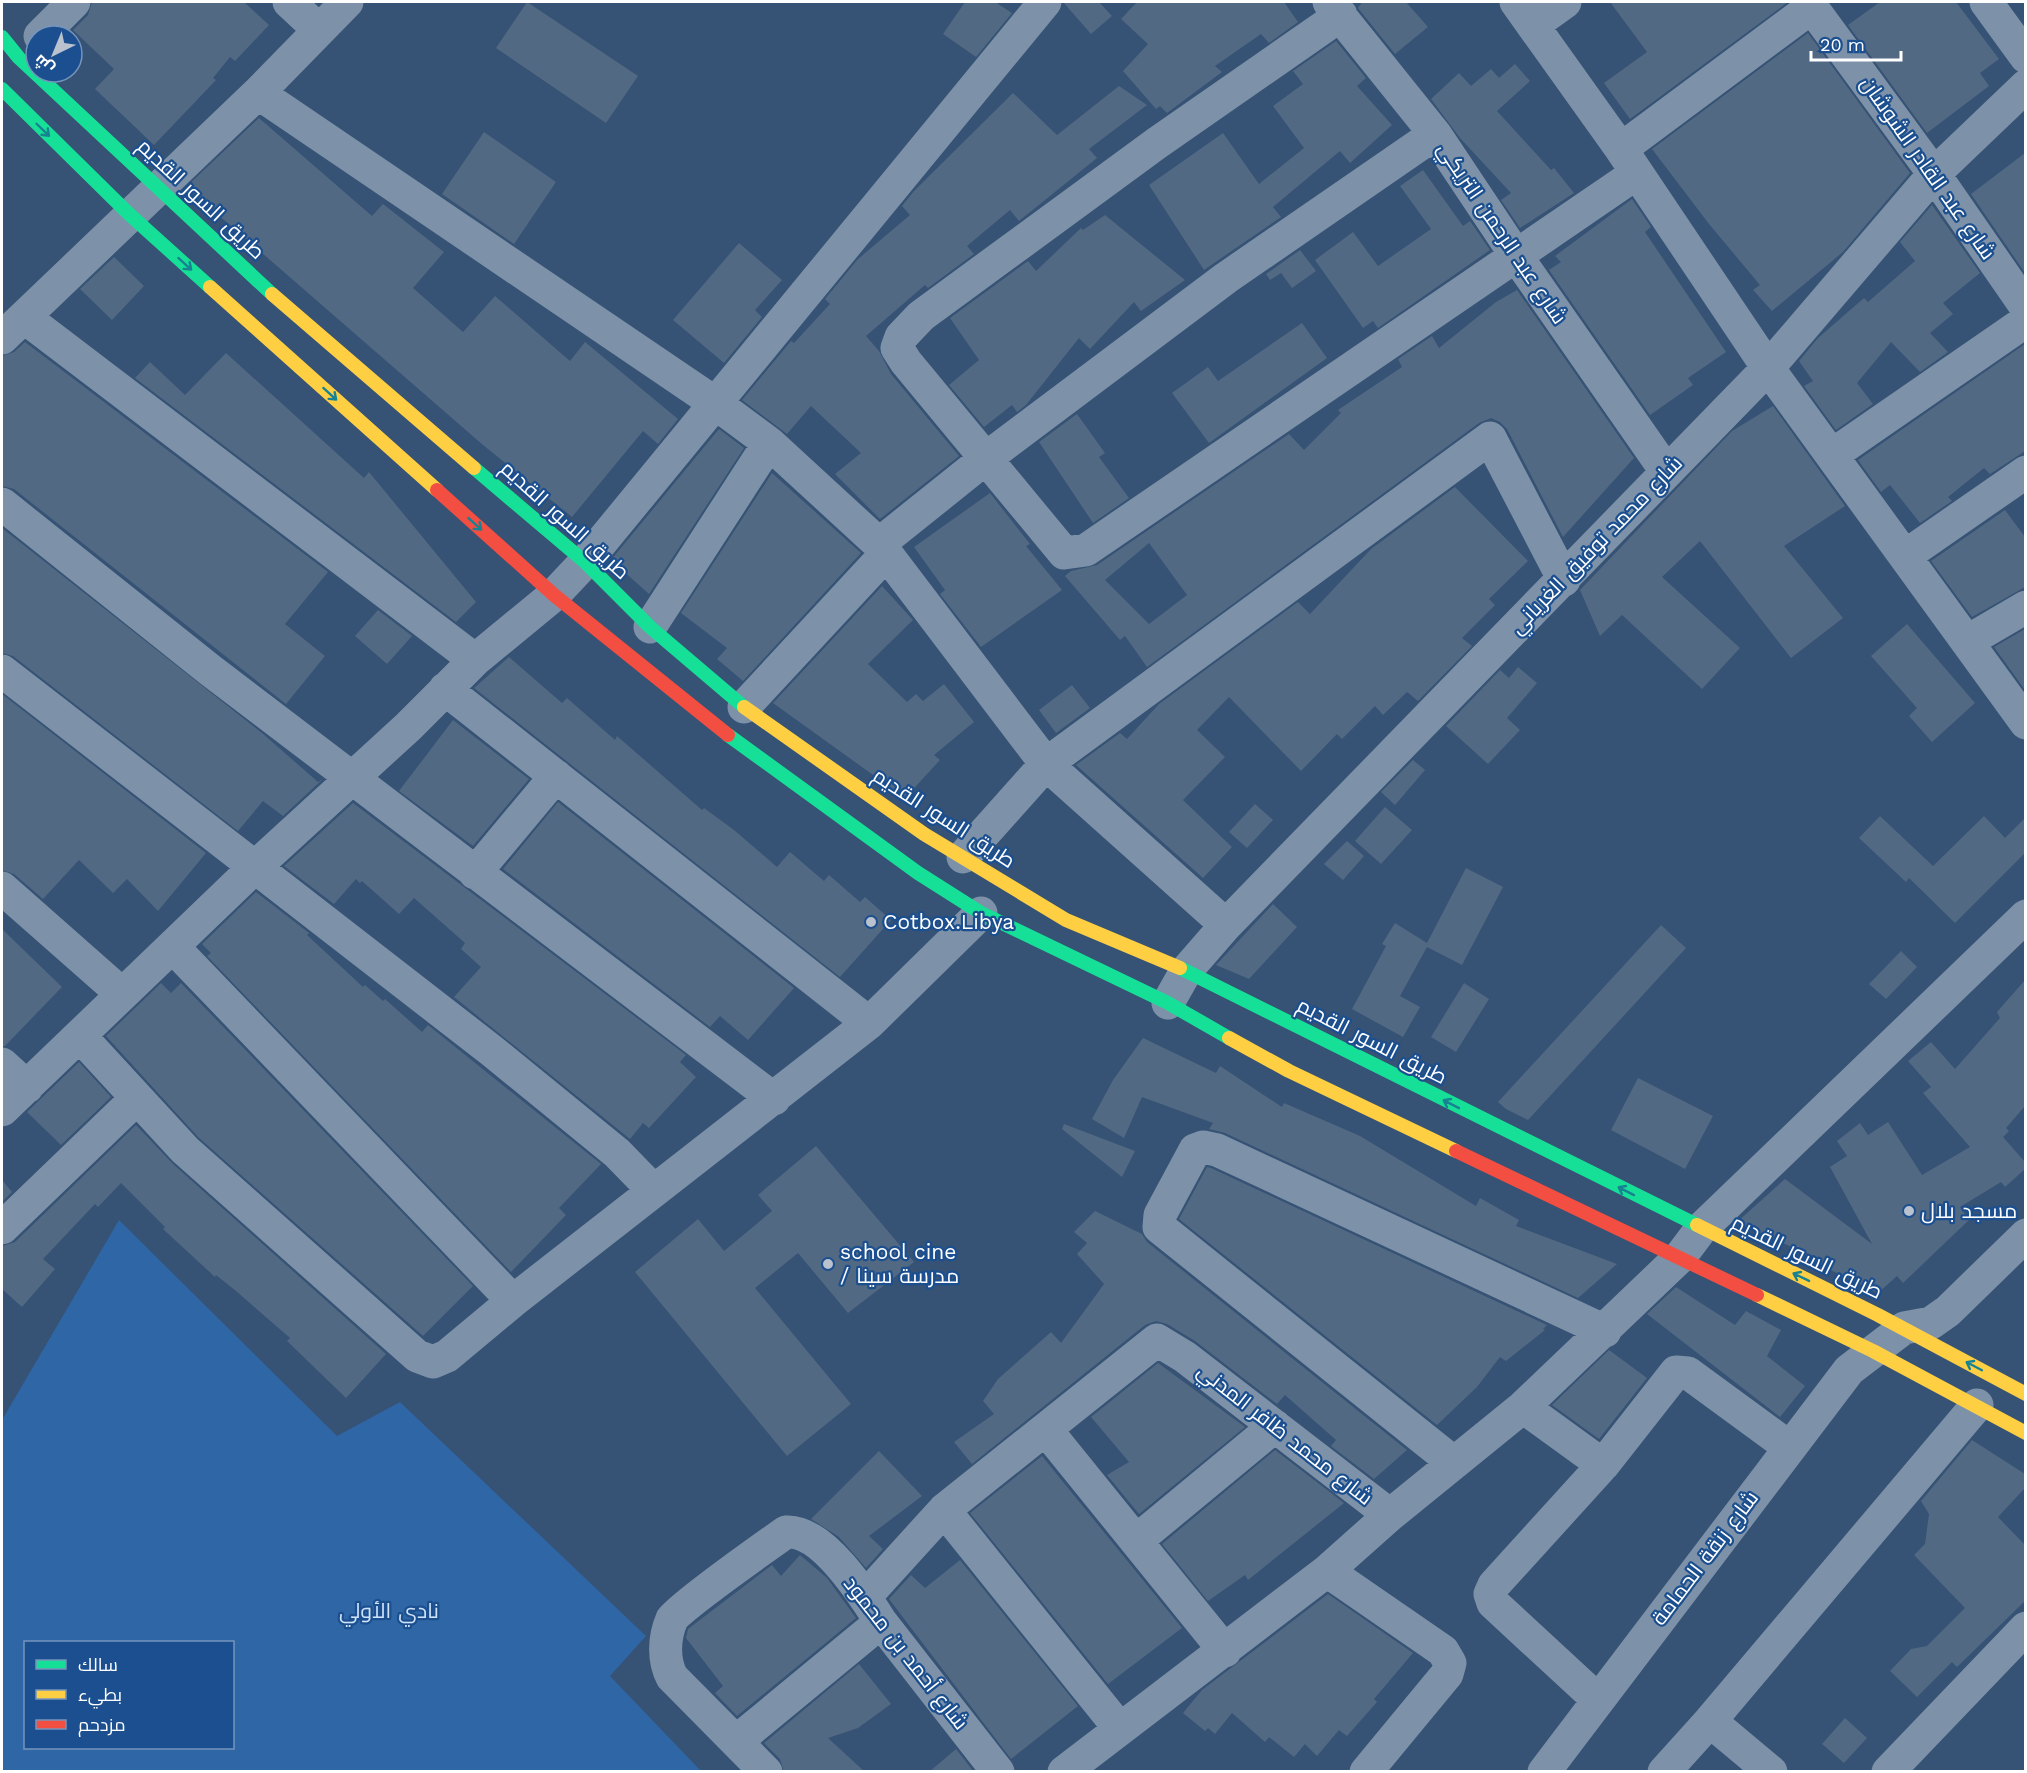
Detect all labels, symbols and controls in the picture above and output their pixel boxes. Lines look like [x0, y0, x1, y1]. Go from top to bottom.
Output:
north arrow [24, 24, 84, 84]
scale bar [1811, 24, 1901, 62]
text: 20 m [1820, 34, 1865, 55]
text: ش [30, 51, 58, 79]
street label: شارع عبد القادر الشوشان [1854, 71, 2001, 265]
one-way arrow [36, 122, 51, 137]
street label: طريق السور القديم [131, 133, 270, 265]
street label: شارع عبد الرحمن التريكي [1429, 137, 1573, 331]
one-way arrow [177, 257, 192, 271]
one-way arrow [322, 387, 337, 401]
street label: شارع محمد توفيق الغرياني [1504, 450, 1690, 642]
street label: طريق السور القديم [494, 455, 635, 586]
one-way arrow [467, 517, 482, 531]
street label: طريق السور القديم [867, 762, 1020, 875]
place label: Cotbox.Libya [883, 909, 1014, 934]
marker: Cotbox.Libya [864, 915, 878, 929]
street label: طريق السور القديم [1292, 992, 1451, 1091]
one-way arrow [1443, 1097, 1461, 1109]
one-way arrow [1617, 1185, 1635, 1196]
place label: مسجد بلال [1921, 1198, 2017, 1224]
marker: مسجد بلال [1902, 1204, 1916, 1218]
street label: طريق السور القديم [1727, 1209, 1887, 1306]
place label: school cine / مدرسة سينا [840, 1239, 959, 1288]
marker: school cine / مدرسة سينا [821, 1257, 835, 1271]
one-way arrow [1792, 1271, 1810, 1283]
street label: شارع محمد ظافر المدني [1190, 1357, 1378, 1513]
one-way arrow [1966, 1360, 1983, 1372]
street label: شارع زنقة الحمامة [1646, 1486, 1765, 1631]
street label: شارع أحمد بن محمود [837, 1571, 974, 1736]
park label: نادي الأولي [339, 1598, 439, 1627]
legend [24, 1641, 234, 1749]
text: سالك [78, 1654, 118, 1675]
text: بطيء [78, 1684, 122, 1709]
text: مزدحم [78, 1714, 126, 1737]

